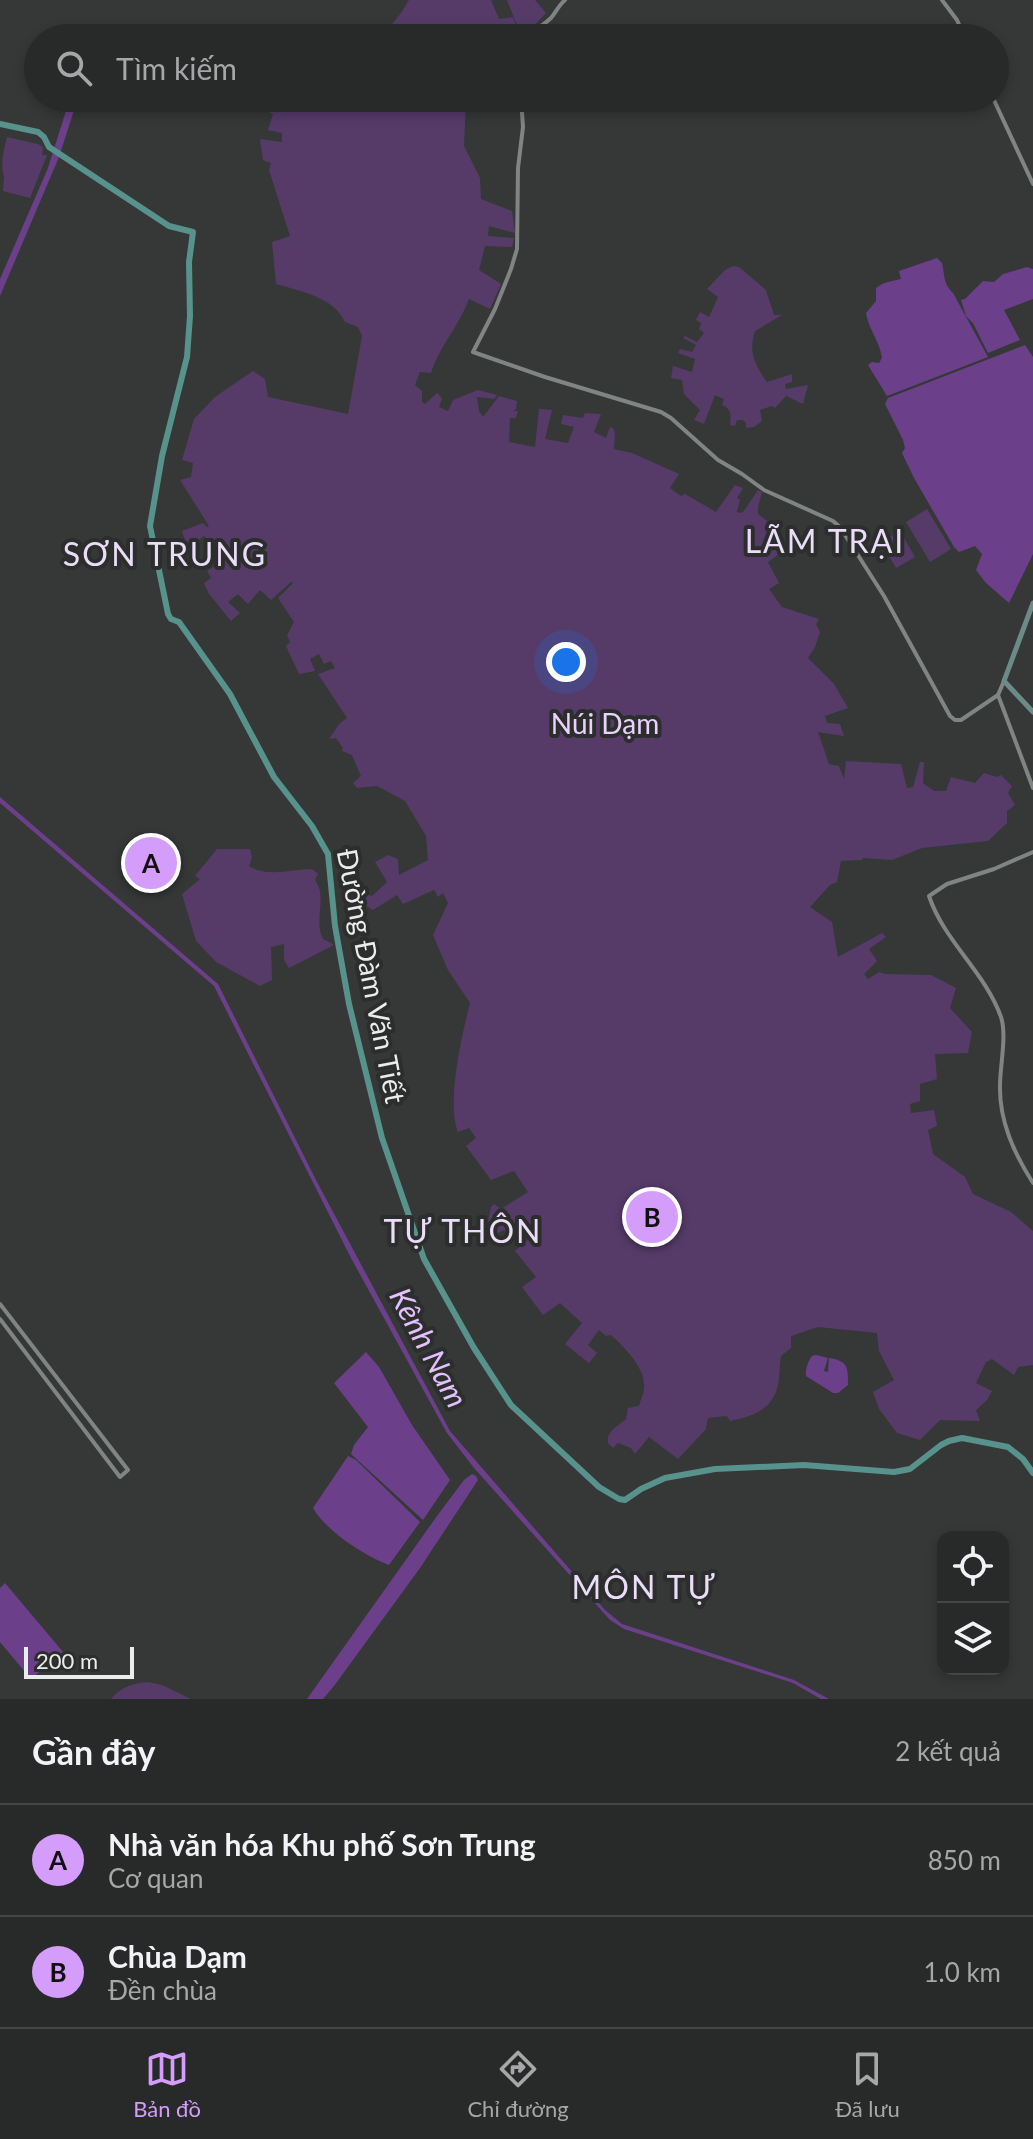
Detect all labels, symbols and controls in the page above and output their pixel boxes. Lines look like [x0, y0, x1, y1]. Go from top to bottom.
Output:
search box [24, 24, 1009, 112]
icon: search [52, 46, 96, 90]
text: Tìm kiếm [116, 50, 237, 86]
district label: LÃM TRẠI [745, 521, 905, 560]
district label: SƠN TRUNG [63, 534, 267, 573]
your location [546, 642, 586, 682]
park label: Núi Dạm [551, 706, 659, 740]
pin: A [125, 833, 177, 893]
street label: Đường Đàm Văn Tiết [331, 846, 413, 1106]
pin: B [626, 1187, 678, 1247]
district label: TỰ THÔN [383, 1211, 543, 1250]
water label: Kênh Nam [383, 1281, 476, 1413]
map controls [937, 1531, 1009, 1675]
button: locate [937, 1531, 1009, 1603]
district label: MÔN TỰ [572, 1567, 716, 1606]
button: layers [937, 1603, 1009, 1675]
scale bar [24, 1643, 134, 1679]
text: 200 m [36, 1647, 98, 1674]
text: Gần đây [32, 1731, 155, 1772]
text: 2 kết quả [895, 1735, 1001, 1767]
text: Nhà văn hóa Khu phố Sơn Trung [108, 1826, 536, 1862]
text: A [49, 1844, 67, 1876]
text: 850 m [928, 1844, 1001, 1876]
text: Cơ quan [108, 1862, 203, 1894]
text: Chùa Dạm [108, 1938, 247, 1974]
text: B [49, 1956, 67, 1988]
text: 1.0 km [923, 1956, 1001, 1988]
text: Đền chùa [108, 1974, 217, 2006]
tab: Bản đồ [133, 2047, 201, 2122]
tab: Chỉ đường [467, 2047, 569, 2122]
tab: Đã lưu [835, 2047, 900, 2122]

